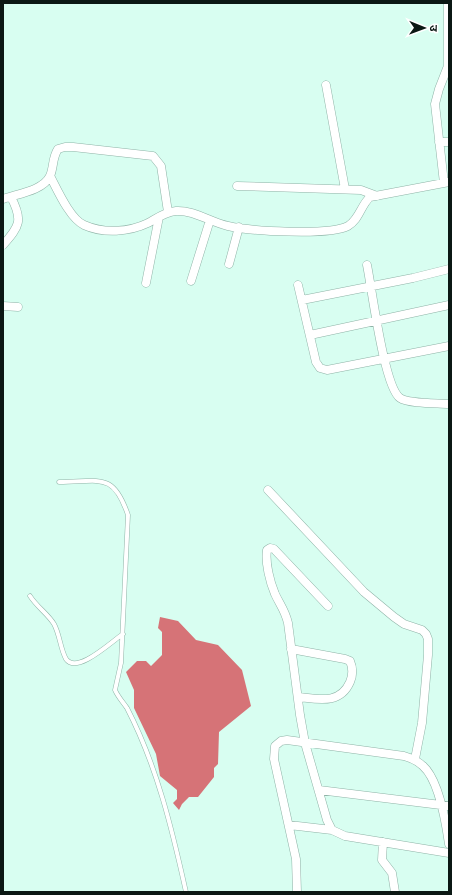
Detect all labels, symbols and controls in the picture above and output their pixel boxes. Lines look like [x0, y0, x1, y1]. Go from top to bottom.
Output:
north arrow [404, 8, 444, 48]
text: उ [427, 25, 442, 32]

